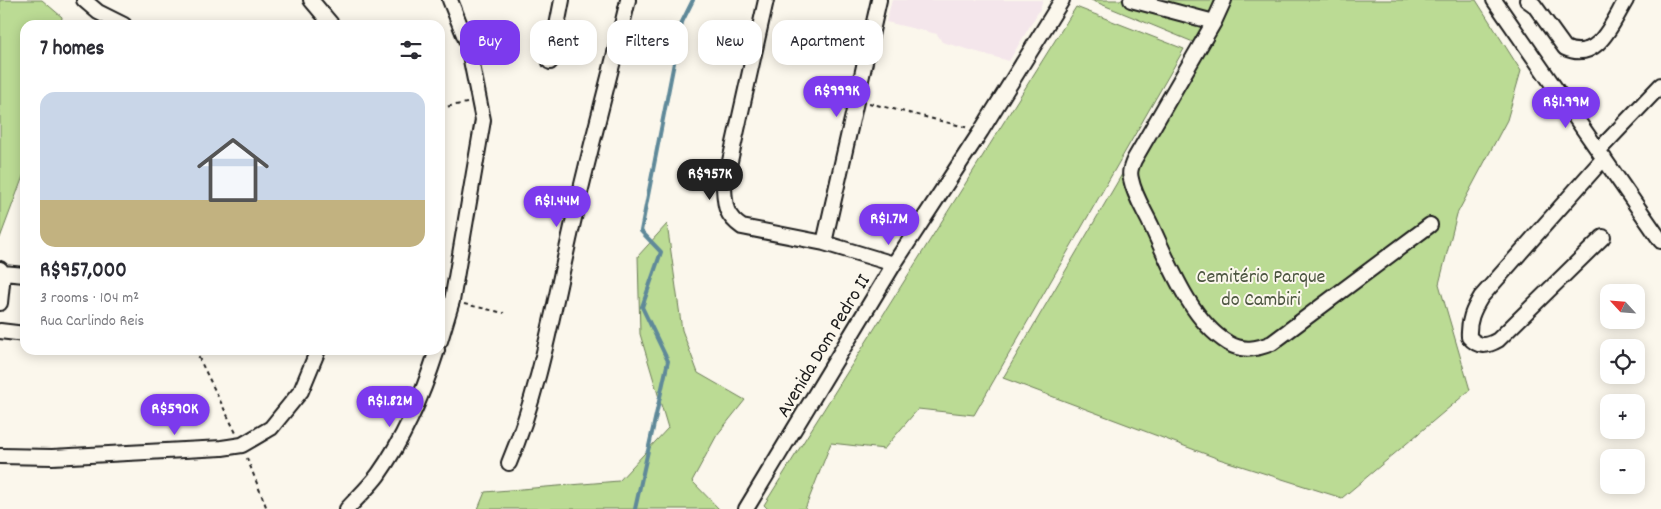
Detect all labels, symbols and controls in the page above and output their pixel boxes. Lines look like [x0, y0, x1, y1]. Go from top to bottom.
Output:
chip: Buy [460, 20, 520, 65]
chip: Rent [530, 20, 597, 65]
chip: Filters [607, 20, 688, 65]
chip: New [698, 20, 762, 65]
chip: Apartment [772, 20, 883, 65]
text: 7 homes [40, 35, 104, 65]
icon: filters [397, 36, 425, 64]
pin: R$999K [796, 76, 878, 118]
text: R$999K [814, 80, 860, 103]
pin: R$1.99M [1520, 86, 1612, 129]
text: R$1.99M [1543, 91, 1589, 114]
icon: home [188, 125, 278, 215]
pin: R$957K [669, 158, 751, 201]
text: R$957K [688, 163, 732, 186]
pin: R$1.44M [511, 186, 603, 228]
text: R$1.44M [535, 190, 579, 213]
pin: R$1.7M [848, 204, 930, 246]
text: R$1.7M [870, 208, 908, 231]
text: R$957,000 [40, 257, 127, 287]
park label: Cemitério Parque do Cambiri [1197, 264, 1326, 315]
street label: Avenida Dom Pedro II [771, 270, 878, 423]
north arrow [1600, 284, 1645, 329]
map controls [1600, 284, 1645, 494]
text: 3 rooms · 104 m² [40, 287, 139, 310]
text: Rua Carlindo Reis [40, 310, 144, 333]
button: locate [1600, 339, 1645, 384]
pin: R$1.82M [344, 386, 436, 428]
text: R$1.82M [368, 390, 412, 413]
pin: R$590K [134, 394, 216, 436]
button: + [1600, 394, 1645, 439]
text: R$590K [152, 398, 198, 421]
button: − [1600, 449, 1645, 494]

